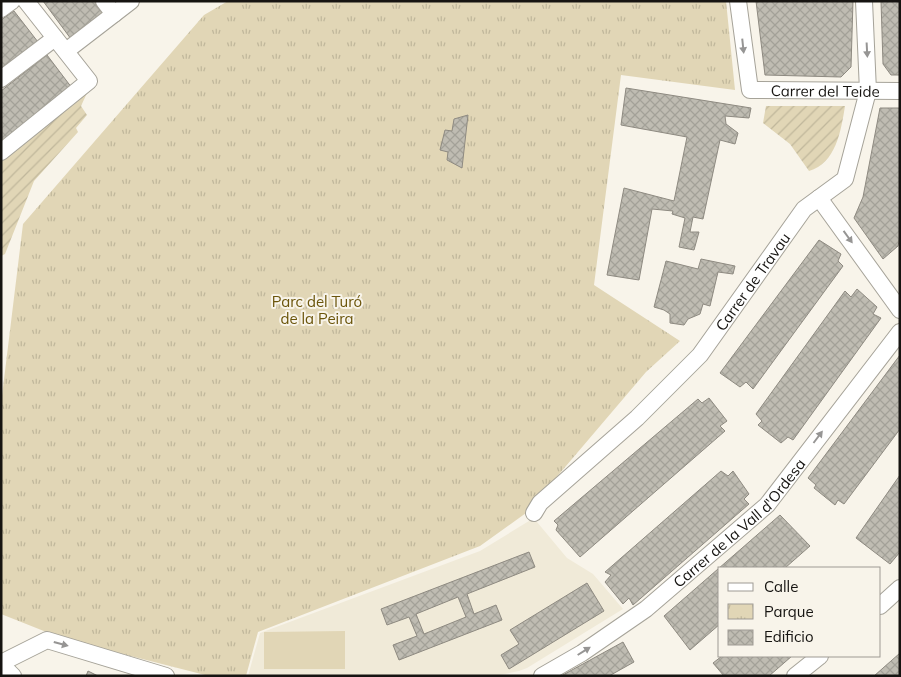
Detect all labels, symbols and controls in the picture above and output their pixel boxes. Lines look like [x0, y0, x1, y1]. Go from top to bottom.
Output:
one-way arrow [739, 38, 747, 54]
one-way arrow [863, 42, 871, 58]
street label: Carrer del Teide [771, 81, 880, 100]
street label: Carrer de Travau [711, 229, 794, 334]
one-way arrow [843, 230, 853, 244]
park label: Parc del Turó de la Peira [272, 292, 362, 328]
one-way arrow [813, 431, 824, 444]
street label: Carrer de la Vall d'Ordesa [669, 454, 809, 591]
legend [718, 567, 881, 657]
text: Calle [764, 577, 798, 596]
text: Parque [764, 602, 814, 621]
text: Edificio [764, 627, 814, 646]
one-way arrow [54, 640, 69, 648]
one-way arrow [577, 647, 590, 656]

